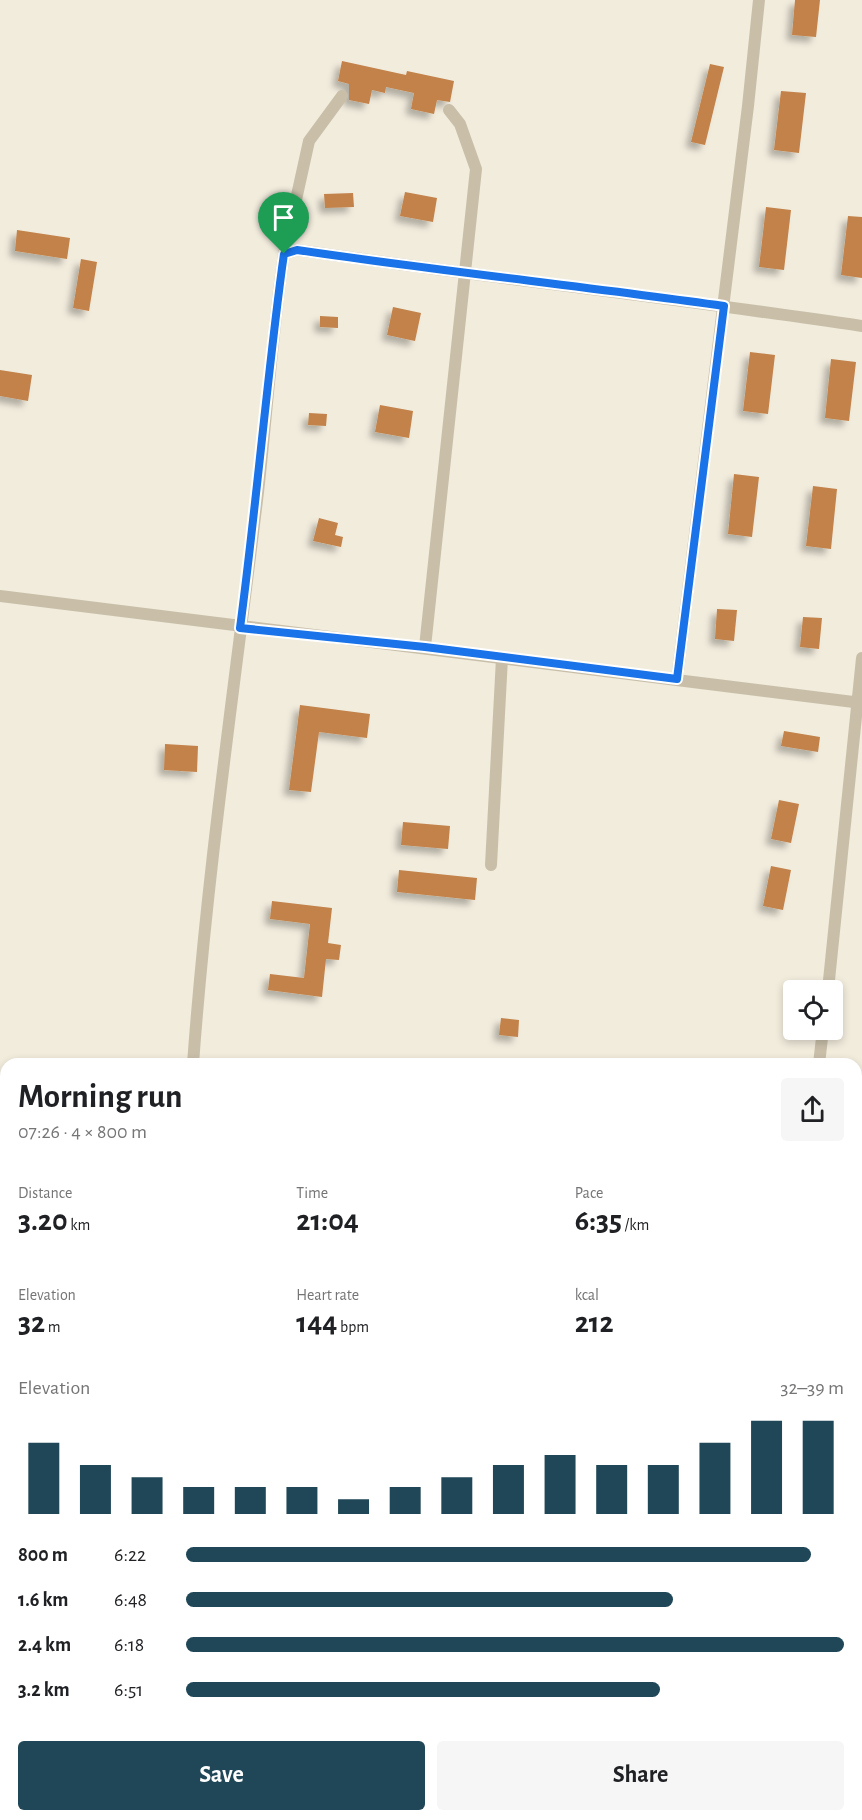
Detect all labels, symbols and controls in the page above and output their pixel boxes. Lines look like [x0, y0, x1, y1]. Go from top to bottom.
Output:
pin [258, 192, 309, 254]
icon: arrive [267, 201, 300, 234]
map controls [783, 980, 843, 1040]
button: locate [783, 980, 843, 1040]
button: share [781, 1078, 844, 1141]
text: Morning run [18, 1081, 182, 1114]
text: 07:26 · 4 × 800 m [18, 1122, 147, 1142]
text: Distance [18, 1185, 72, 1201]
text: Time [296, 1185, 328, 1201]
text: Pace [575, 1185, 603, 1201]
text: 3.20 [18, 1206, 68, 1236]
text: 21:04 [296, 1206, 359, 1236]
text: 6:35 [575, 1206, 622, 1236]
text: km [68, 1217, 90, 1233]
text: /km [622, 1217, 649, 1233]
text: Elevation [18, 1287, 76, 1303]
text: Heart rate [296, 1287, 359, 1303]
text: kcal [575, 1287, 599, 1303]
text: 32 [18, 1308, 45, 1338]
text: 144 [296, 1308, 337, 1338]
text: 212 [575, 1308, 614, 1338]
text: m [45, 1319, 61, 1335]
text: bpm [337, 1319, 369, 1335]
text: Elevation [18, 1378, 90, 1398]
text: 32–39 m [780, 1378, 844, 1398]
text: 800 m [18, 1545, 68, 1565]
text: 6:22 [114, 1545, 146, 1565]
text: 1.6 km [18, 1590, 69, 1610]
text: 6:48 [114, 1590, 147, 1610]
text: 2.4 km [18, 1635, 71, 1655]
text: 6:18 [114, 1635, 144, 1655]
text: 3.2 km [18, 1680, 70, 1700]
text: 6:51 [114, 1680, 143, 1700]
button: Save [18, 1741, 425, 1810]
button: Share [437, 1741, 844, 1810]

